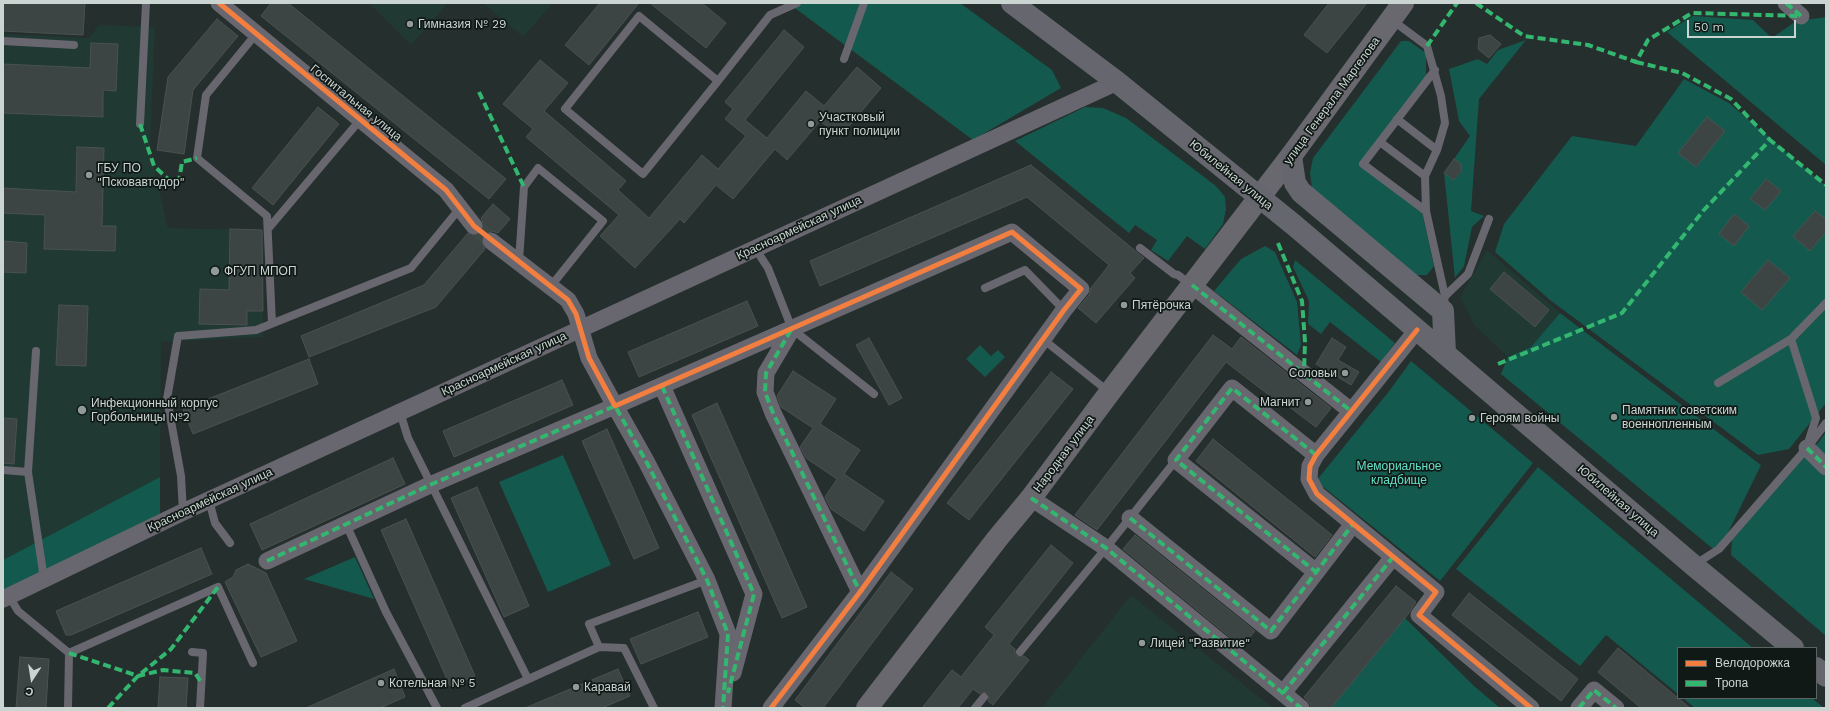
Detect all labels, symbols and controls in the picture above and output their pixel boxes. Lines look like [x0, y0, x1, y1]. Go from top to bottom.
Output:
scale bar [1689, 12, 1798, 38]
place label: Гимназия № 29 [418, 17, 506, 31]
marker: Гимназия № 29 [405, 19, 415, 29]
text: 50 m [1694, 20, 1724, 34]
street label: улица Генерала Маргелова [1281, 34, 1383, 168]
street label: Госпитальная улица [307, 62, 405, 144]
place label: Участковый пункт полиции [819, 110, 900, 138]
marker: Участковый пункт полиции [806, 119, 816, 129]
street label: Юбилейная улица [1186, 137, 1276, 213]
place label: ГБУ ПО "Псковавтодор" [97, 161, 185, 189]
marker: ГБУ ПО "Псковавтодор" [84, 170, 94, 180]
street label: Красноармейская улица [734, 193, 864, 263]
place label: ФГУП МПОП [224, 264, 297, 278]
marker: ФГУП МПОП [209, 265, 221, 277]
place label: Пятёрочка [1132, 298, 1191, 312]
marker: Пятёрочка [1119, 300, 1129, 310]
street label: Красноармейская улица [439, 329, 569, 399]
place label: Соловьи [1289, 366, 1337, 380]
marker: Соловьи [1340, 368, 1350, 378]
place label: Магнит [1260, 395, 1300, 409]
place label: Инфекционный корпус Горбольницы №2 [91, 396, 218, 424]
marker: Магнит [1303, 397, 1313, 407]
place label: Памятник советским военнопленным [1622, 403, 1737, 431]
marker: Инфекционный корпус Горбольницы №2 [76, 404, 88, 416]
place label: Героям войны [1480, 411, 1559, 425]
marker: Памятник советским военнопленным [1609, 412, 1619, 422]
street label: Народная улица [1030, 413, 1098, 495]
marker: Героям войны [1467, 413, 1477, 423]
park label: Мемориальное кладбище [1356, 459, 1442, 487]
street label: Юбилейная улица [1574, 462, 1662, 540]
street label: Красноармейская улица [145, 465, 275, 535]
place label: Лицей "Развитие" [1150, 636, 1250, 650]
marker: Лицей "Развитие" [1137, 638, 1147, 648]
legend [1677, 647, 1817, 699]
text: Велодорожка [1715, 656, 1790, 670]
north arrow [12, 659, 52, 699]
place label: Котельная № 5 [389, 676, 475, 690]
text: Тропа [1715, 676, 1748, 690]
marker: Котельная № 5 [376, 678, 386, 688]
place label: Каравай [584, 680, 631, 694]
marker: Каравай [571, 682, 581, 692]
text: С [24, 684, 35, 698]

